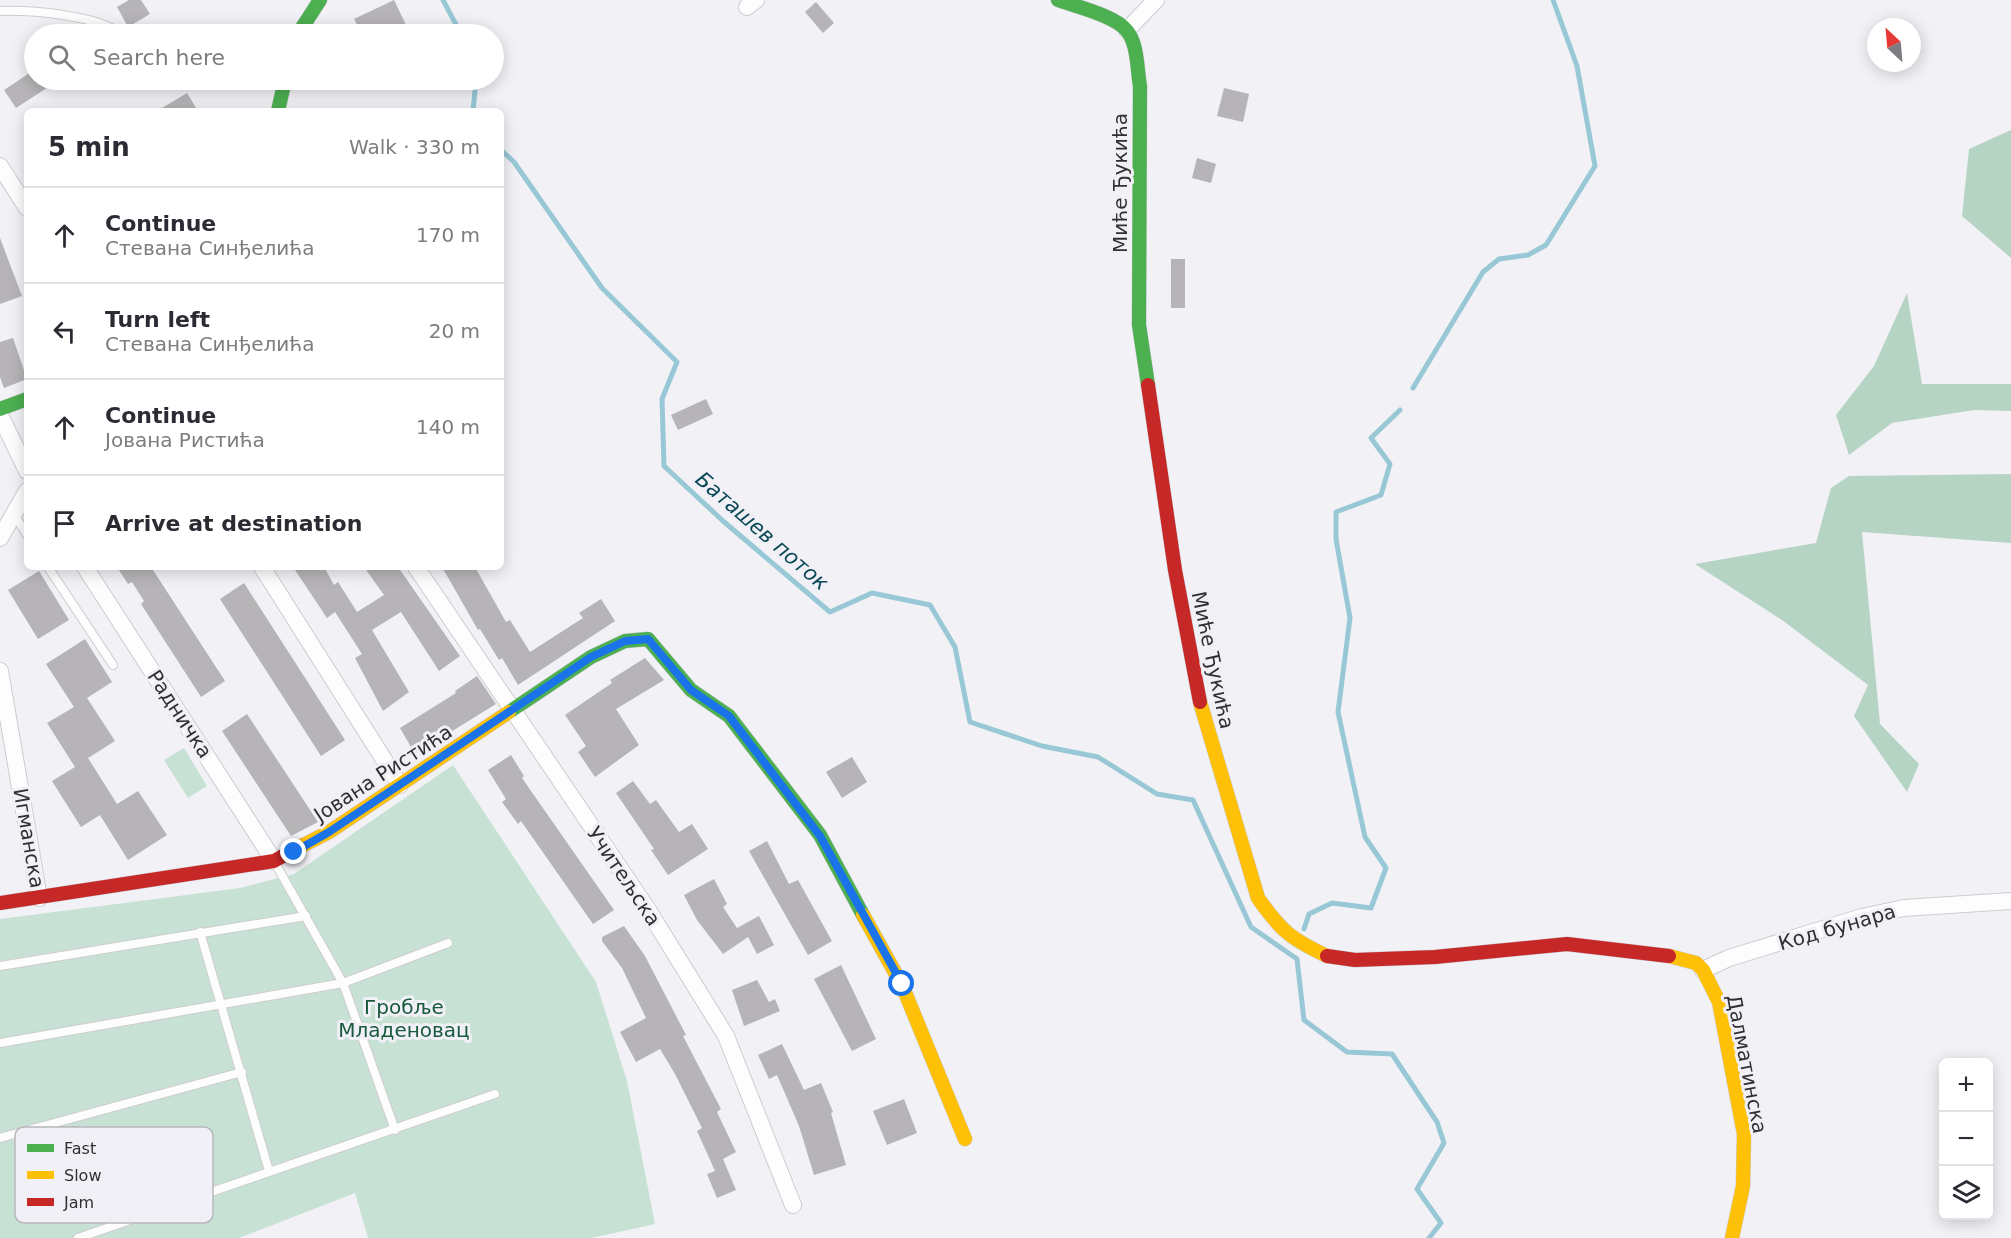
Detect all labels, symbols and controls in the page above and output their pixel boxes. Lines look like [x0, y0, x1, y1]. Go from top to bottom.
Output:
north arrow [1867, 18, 1921, 72]
search box [24, 24, 504, 90]
icon: search [45, 41, 78, 74]
text: Search here [93, 45, 225, 70]
street label: Миће Ђукића [1108, 113, 1132, 253]
text: 5 min [48, 132, 130, 162]
text: Walk · 330 m [349, 135, 480, 159]
text: Continue [105, 211, 216, 236]
icon: ahead [48, 219, 81, 252]
text: 170 m [416, 223, 480, 247]
text: Стевана Синђелића [105, 236, 315, 260]
text: Turn left [105, 307, 210, 332]
icon: left [48, 315, 81, 348]
text: 20 m [429, 319, 480, 343]
text: Стевана Синђелића [105, 332, 315, 356]
text: Continue [105, 403, 216, 428]
icon: ahead [48, 411, 81, 444]
text: 140 m [416, 415, 480, 439]
text: Јована Ристића [105, 428, 265, 452]
water label: Баташев поток [691, 467, 833, 595]
icon: arrive [48, 507, 81, 540]
text: Arrive at destination [105, 511, 362, 536]
street label: Миће Ђукића [1187, 589, 1239, 731]
street label: Радничка [143, 665, 217, 763]
street label: Јована Ристића [308, 719, 457, 828]
street label: Игманска [8, 786, 50, 890]
street label: Учитељска [582, 822, 666, 930]
route end [280, 838, 306, 864]
street label: Код бунара [1775, 899, 1899, 955]
route start [888, 970, 914, 996]
street label: Далматинска [1722, 992, 1772, 1136]
park label: Гробље Младеновац [338, 995, 470, 1042]
map controls [1939, 1058, 1993, 1220]
button: + [1939, 1058, 1993, 1112]
button: − [1939, 1112, 1993, 1166]
legend [15, 1127, 213, 1223]
text: Fast [64, 1139, 96, 1158]
text: Slow [64, 1166, 101, 1185]
button: layers [1939, 1166, 1993, 1220]
text: Jam [63, 1193, 94, 1212]

